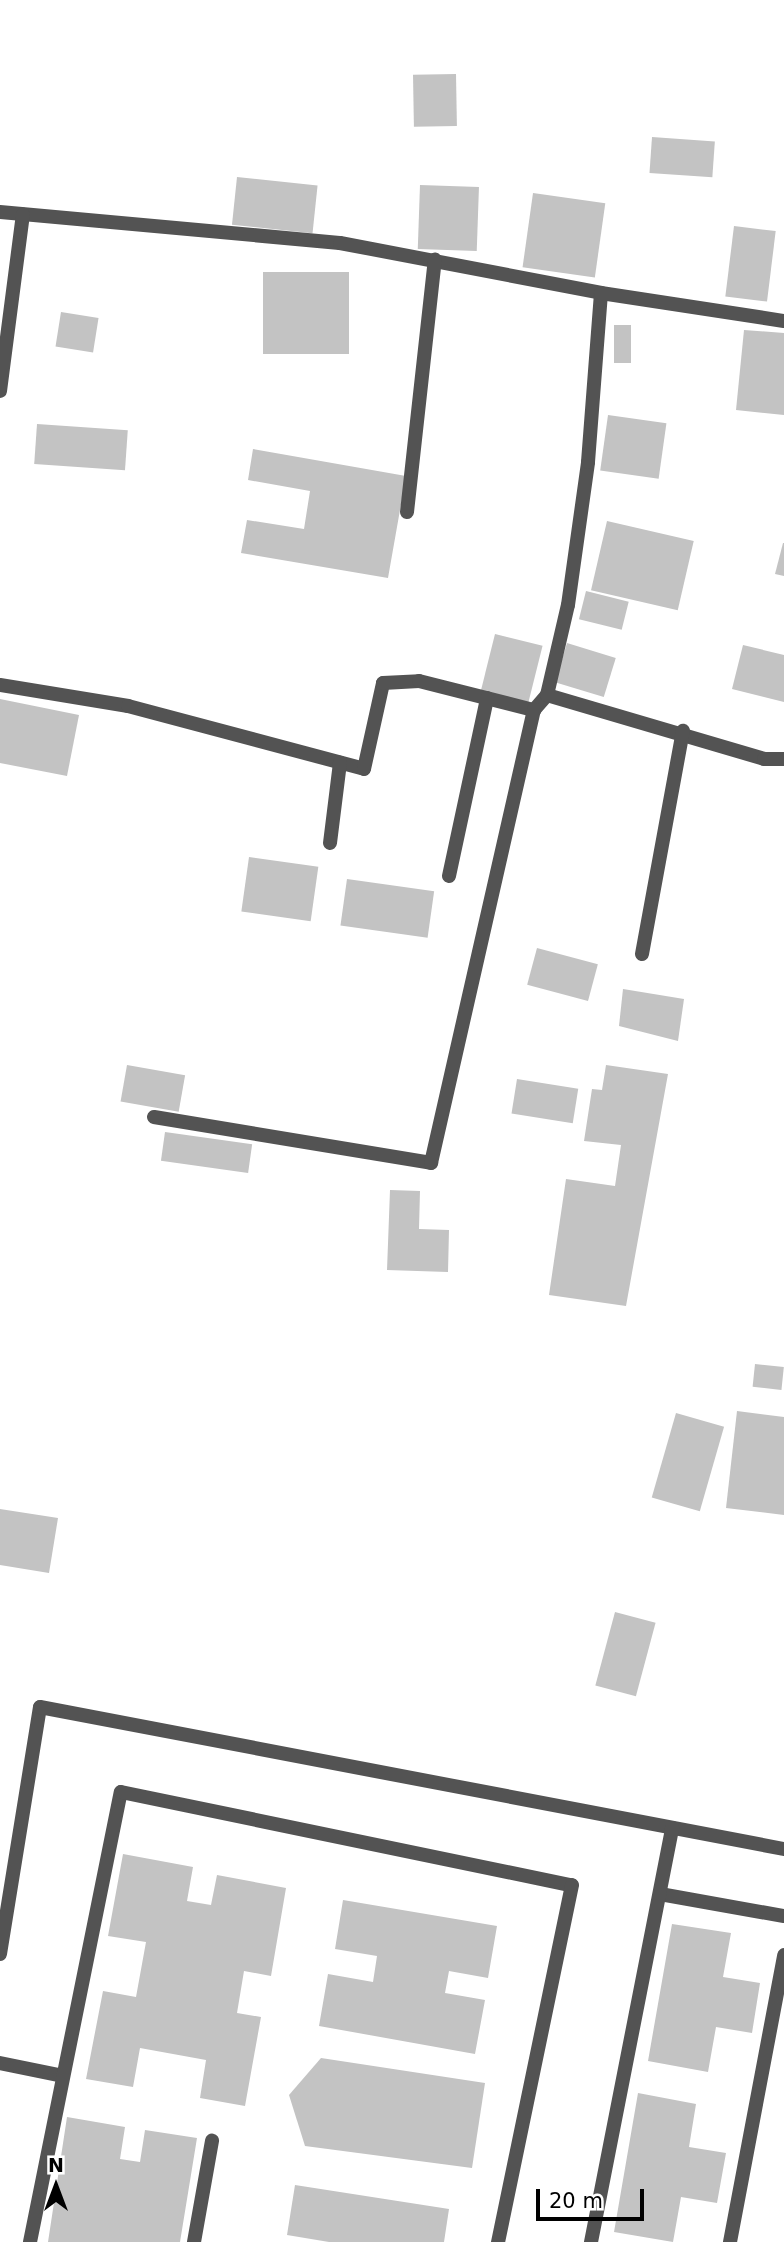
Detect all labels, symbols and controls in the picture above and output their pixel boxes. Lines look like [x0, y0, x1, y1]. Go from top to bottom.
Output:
north arrow [21, 2151, 91, 2221]
text: N [48, 2154, 64, 2176]
scale bar [539, 2176, 648, 2220]
text: 20 m [549, 2189, 603, 2213]

